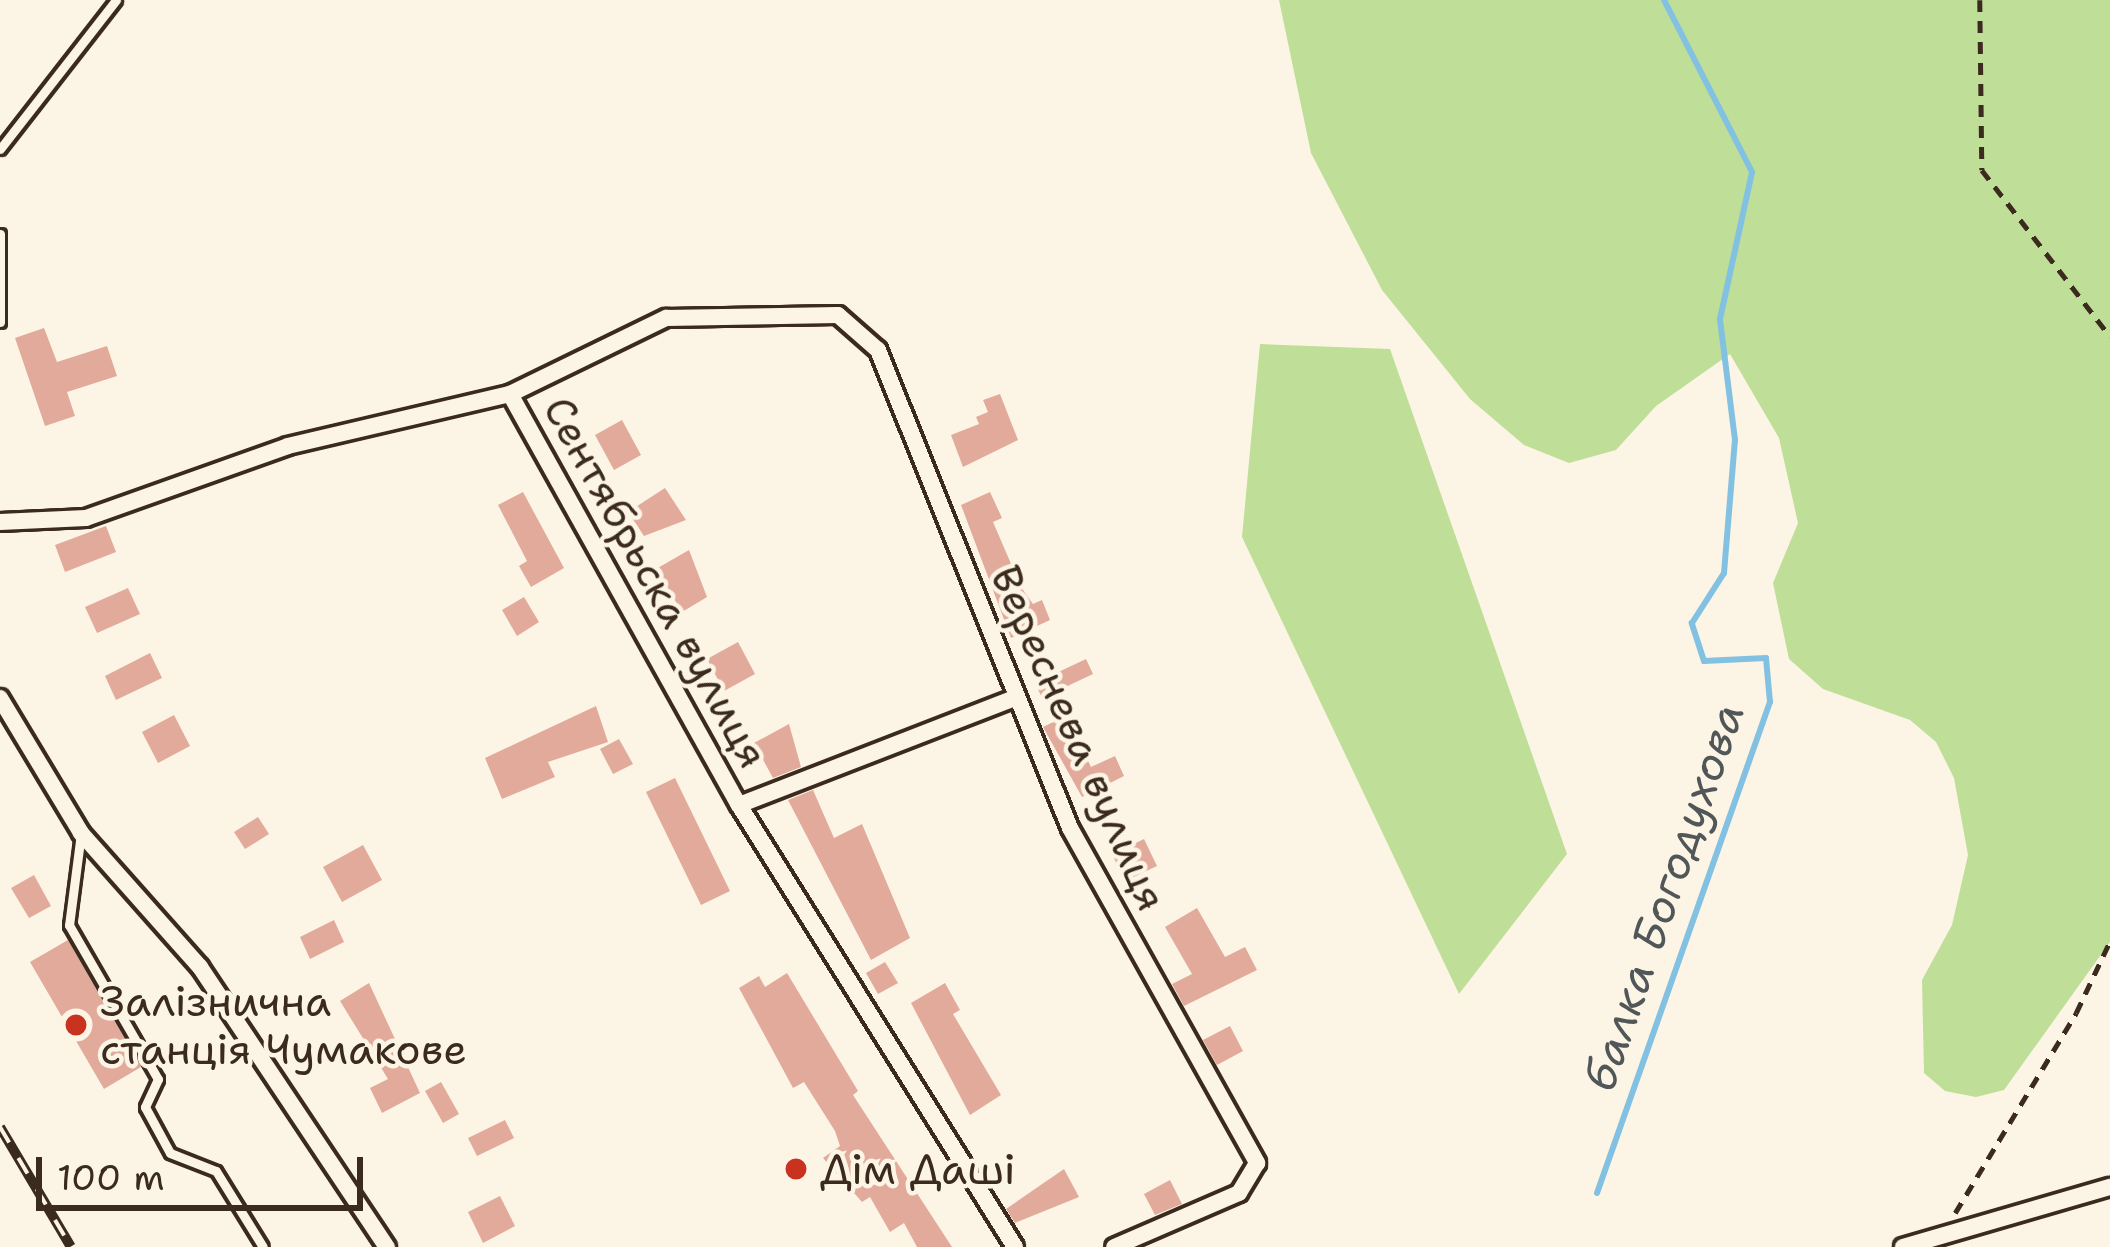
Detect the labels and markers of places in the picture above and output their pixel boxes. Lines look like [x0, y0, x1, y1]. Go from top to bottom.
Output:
place label: Залізнична станція Чумакове [100, 976, 467, 1074]
marker: Залізнична станція Чумакове [63, 1012, 89, 1038]
place label: Дім Даші [820, 1144, 1016, 1194]
marker: Дім Даші [783, 1156, 809, 1182]

